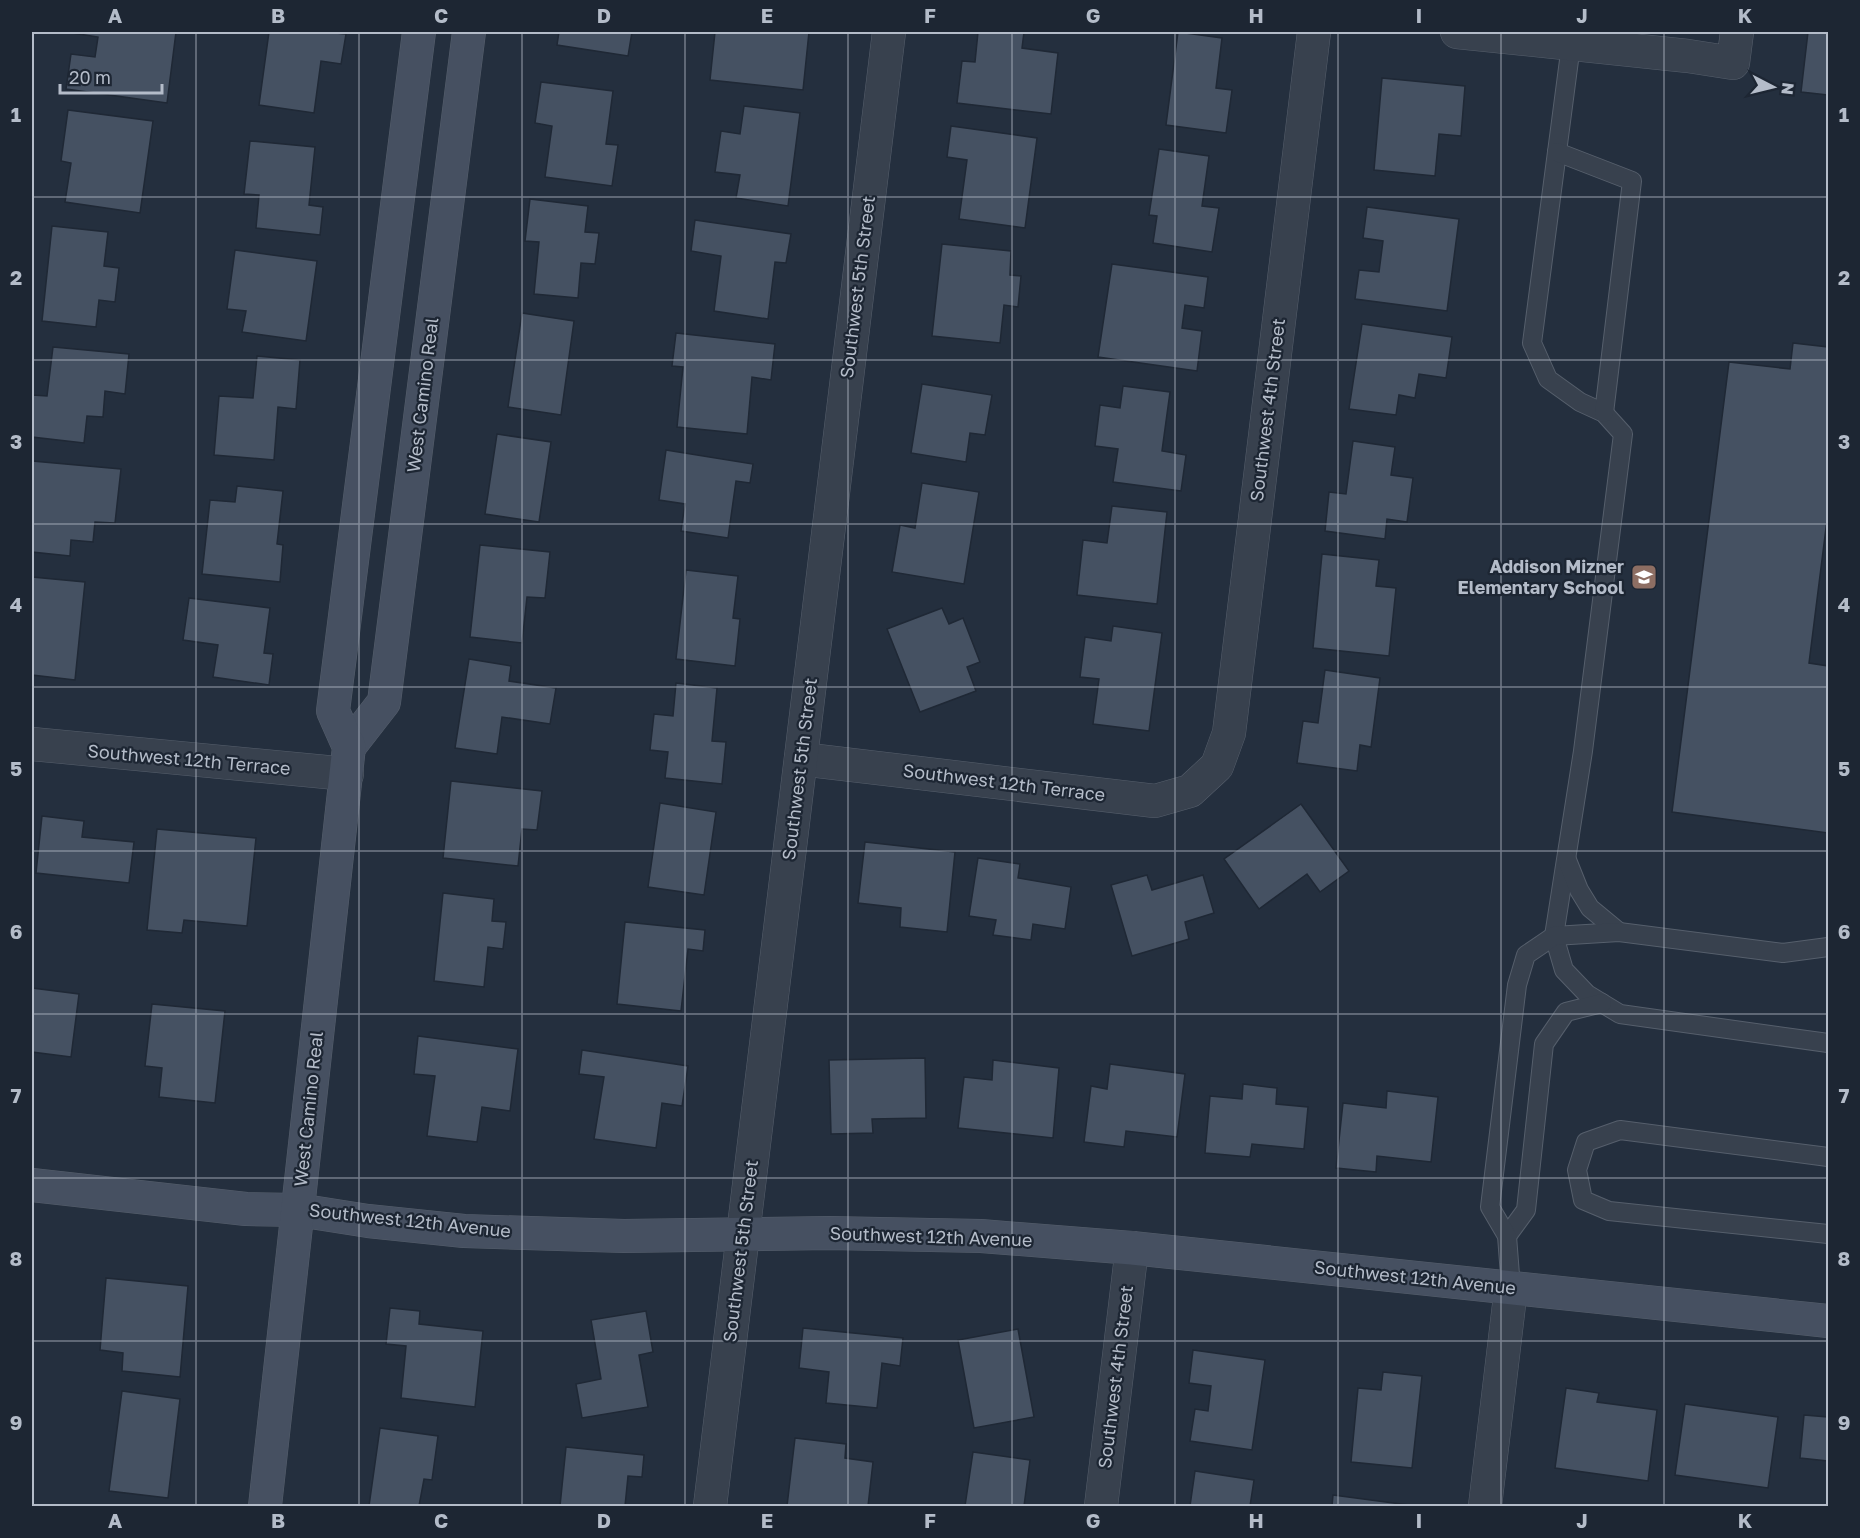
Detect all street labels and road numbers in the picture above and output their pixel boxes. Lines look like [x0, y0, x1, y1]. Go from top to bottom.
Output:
street label: Southwest 5th Street [835, 194, 879, 379]
street label: West Camino Real [402, 316, 442, 474]
street label: Southwest 4th Street [1245, 317, 1289, 503]
street label: Southwest 5th Street [777, 676, 821, 861]
street label: Southwest 12th Terrace [87, 739, 291, 779]
street label: Southwest 12th Terrace [902, 759, 1107, 805]
street label: West Camino Real [289, 1030, 327, 1188]
street label: Southwest 5th Street [718, 1158, 762, 1343]
street label: Southwest 12th Avenue [308, 1198, 512, 1242]
street label: Southwest 12th Avenue [829, 1221, 1033, 1251]
street label: Southwest 12th Avenue [1313, 1255, 1517, 1299]
street label: Southwest 4th Street [1093, 1284, 1137, 1470]

